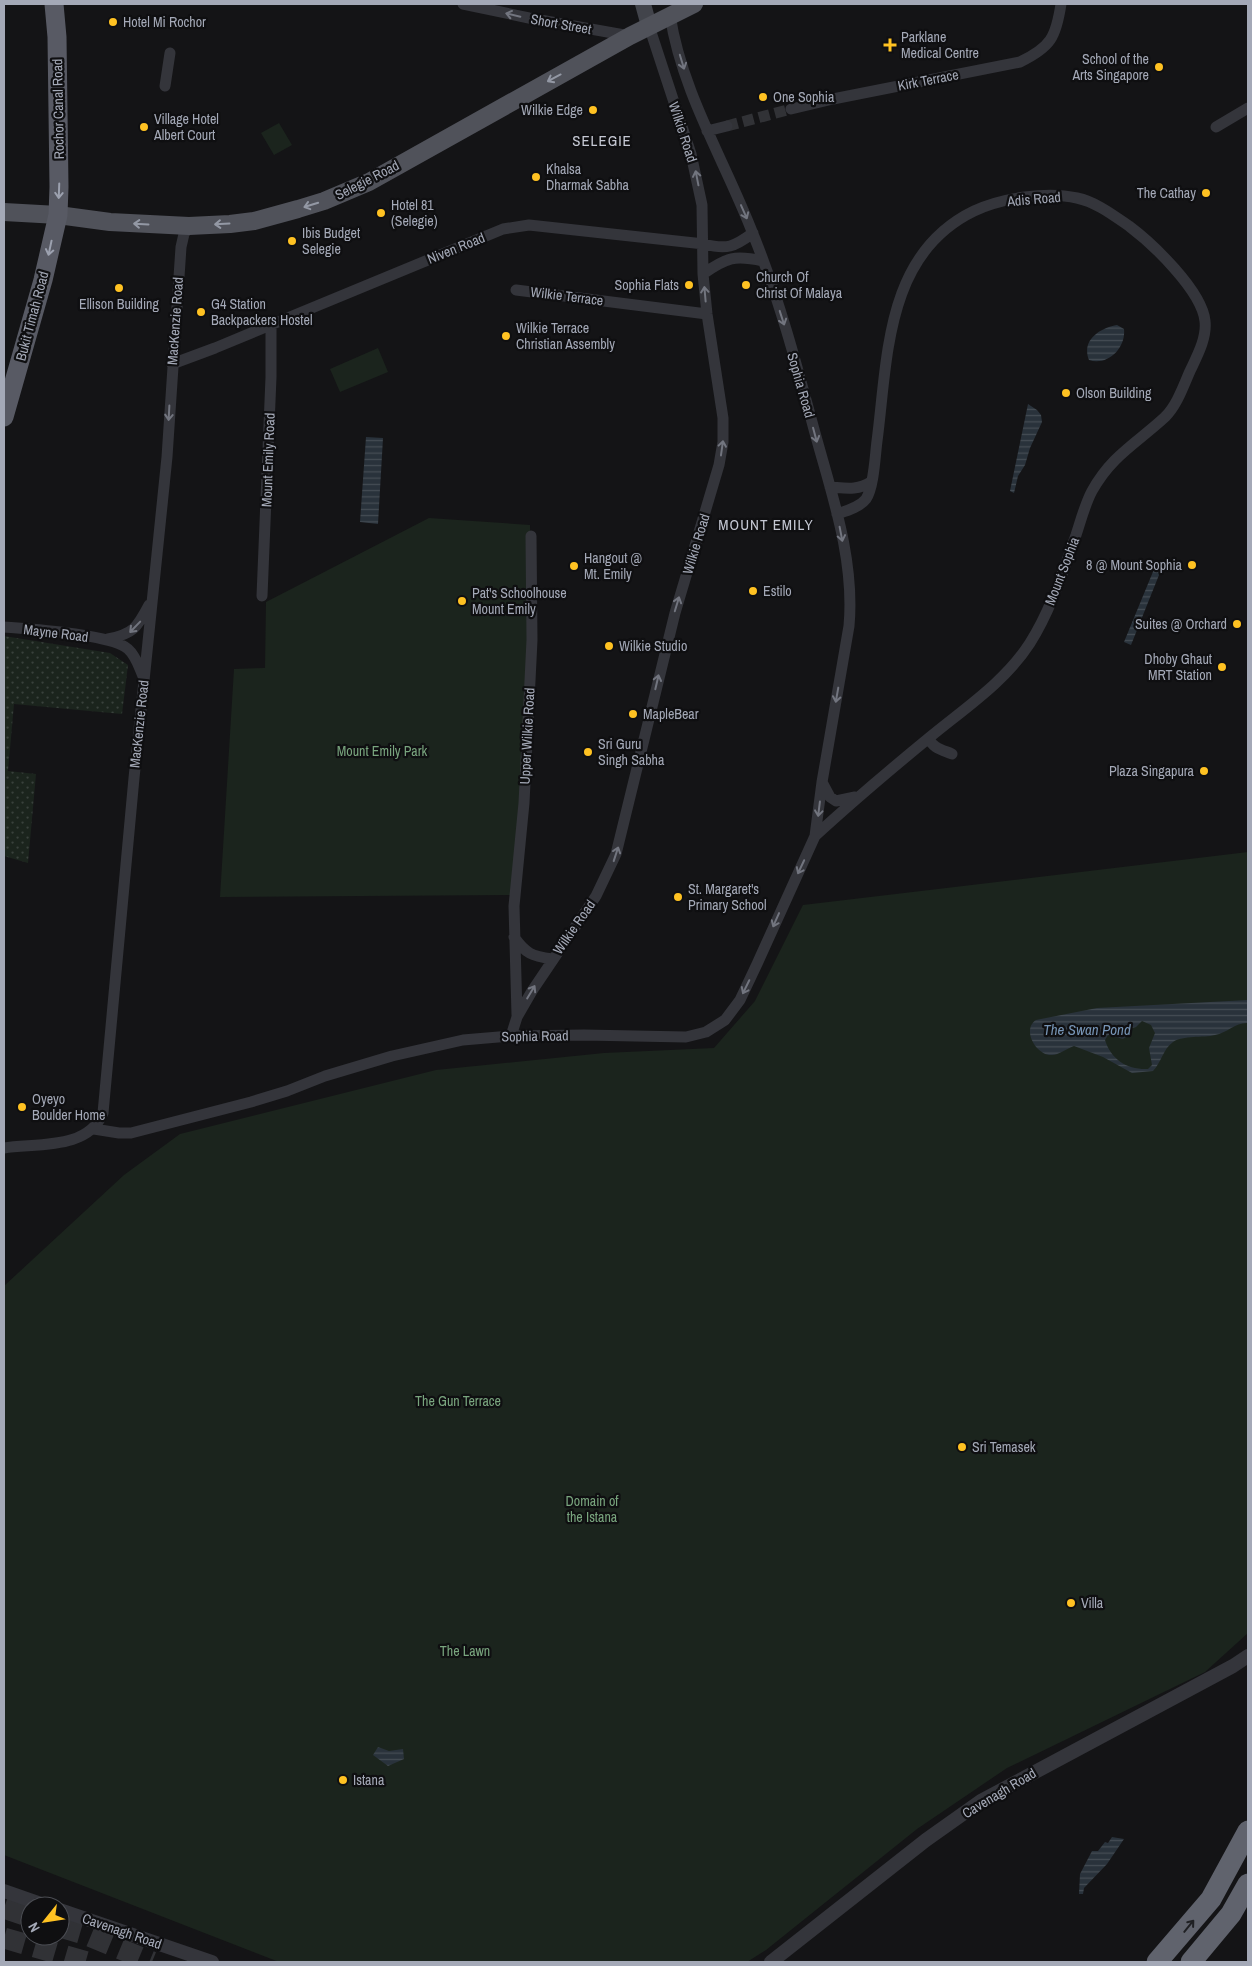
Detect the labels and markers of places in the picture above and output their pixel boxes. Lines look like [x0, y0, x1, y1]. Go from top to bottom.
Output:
place label: Hotel Mi Rochor [123, 13, 206, 31]
marker: Hotel Mi Rochor [107, 16, 119, 28]
place label: Parklane Medical Centre [901, 28, 979, 62]
marker: Parklane Medical Centre [883, 38, 897, 52]
place label: School of the Arts Singapore [1071, 50, 1149, 84]
marker: School of the Arts Singapore [1153, 61, 1165, 73]
place label: One Sophia [773, 88, 835, 106]
marker: One Sophia [757, 91, 769, 103]
place label: Wilkie Edge [521, 101, 583, 119]
marker: Wilkie Edge [587, 104, 599, 116]
place label: Village Hotel Albert Court [153, 110, 219, 144]
marker: Village Hotel Albert Court [138, 121, 150, 133]
place label: Khalsa Dharmak Sabha [546, 160, 630, 194]
marker: Khalsa Dharmak Sabha [530, 171, 542, 183]
place label: The Cathay [1137, 184, 1196, 202]
marker: The Cathay [1200, 187, 1212, 199]
place label: Hotel 81 (Selegie) [391, 196, 438, 230]
marker: Hotel 81 (Selegie) [375, 207, 387, 219]
place label: Ibis Budget Selegie [302, 224, 360, 258]
marker: Ibis Budget Selegie [286, 235, 298, 247]
place label: Church Of Christ Of Malaya [756, 268, 843, 302]
place label: Sophia Flats [615, 276, 679, 294]
marker: Sophia Flats [683, 279, 695, 291]
marker: Church Of Christ Of Malaya [740, 279, 752, 291]
marker: Ellison Building [113, 282, 125, 294]
place label: Ellison Building [79, 295, 159, 313]
place label: G4 Station Backpackers Hostel [211, 295, 312, 329]
marker: G4 Station Backpackers Hostel [195, 306, 207, 318]
place label: Wilkie Terrace Christian Assembly [516, 319, 615, 353]
marker: Wilkie Terrace Christian Assembly [500, 330, 512, 342]
place label: Olson Building [1076, 384, 1152, 402]
marker: Olson Building [1060, 387, 1072, 399]
place label: Hangout @ Mt. Emily [584, 549, 642, 583]
place label: 8 @ Mount Sophia [1086, 556, 1183, 574]
marker: 8 @ Mount Sophia [1186, 559, 1198, 571]
marker: Hangout @ Mt. Emily [568, 560, 580, 572]
place label: Estilo [763, 582, 792, 600]
place label: Pat's Schoolhouse Mount Emily [472, 584, 567, 618]
marker: Estilo [747, 585, 759, 597]
marker: Pat's Schoolhouse Mount Emily [456, 595, 468, 607]
place label: Suites @ Orchard [1135, 615, 1227, 633]
marker: Suites @ Orchard [1231, 618, 1243, 630]
place label: Wilkie Studio [619, 637, 687, 655]
marker: Wilkie Studio [603, 640, 615, 652]
place label: Dhoby Ghaut MRT Station [1144, 650, 1212, 684]
marker: Dhoby Ghaut MRT Station [1216, 661, 1228, 673]
place label: MapleBear [643, 705, 699, 723]
marker: MapleBear [627, 708, 639, 720]
place label: Sri Guru Singh Sabha [598, 735, 665, 769]
marker: Sri Guru Singh Sabha [582, 746, 594, 758]
place label: Plaza Singapura [1109, 762, 1195, 780]
marker: Plaza Singapura [1198, 765, 1210, 777]
place label: St. Margaret's Primary School [688, 880, 766, 914]
marker: St. Margaret's Primary School [672, 891, 684, 903]
place label: Oyeyo Boulder Home [32, 1090, 105, 1124]
marker: Oyeyo Boulder Home [16, 1101, 28, 1113]
place label: Sri Temasek [972, 1438, 1036, 1456]
marker: Sri Temasek [956, 1441, 968, 1453]
place label: Villa [1081, 1594, 1104, 1612]
marker: Villa [1065, 1597, 1077, 1609]
place label: Istana [353, 1771, 385, 1789]
marker: Istana [337, 1774, 349, 1786]

